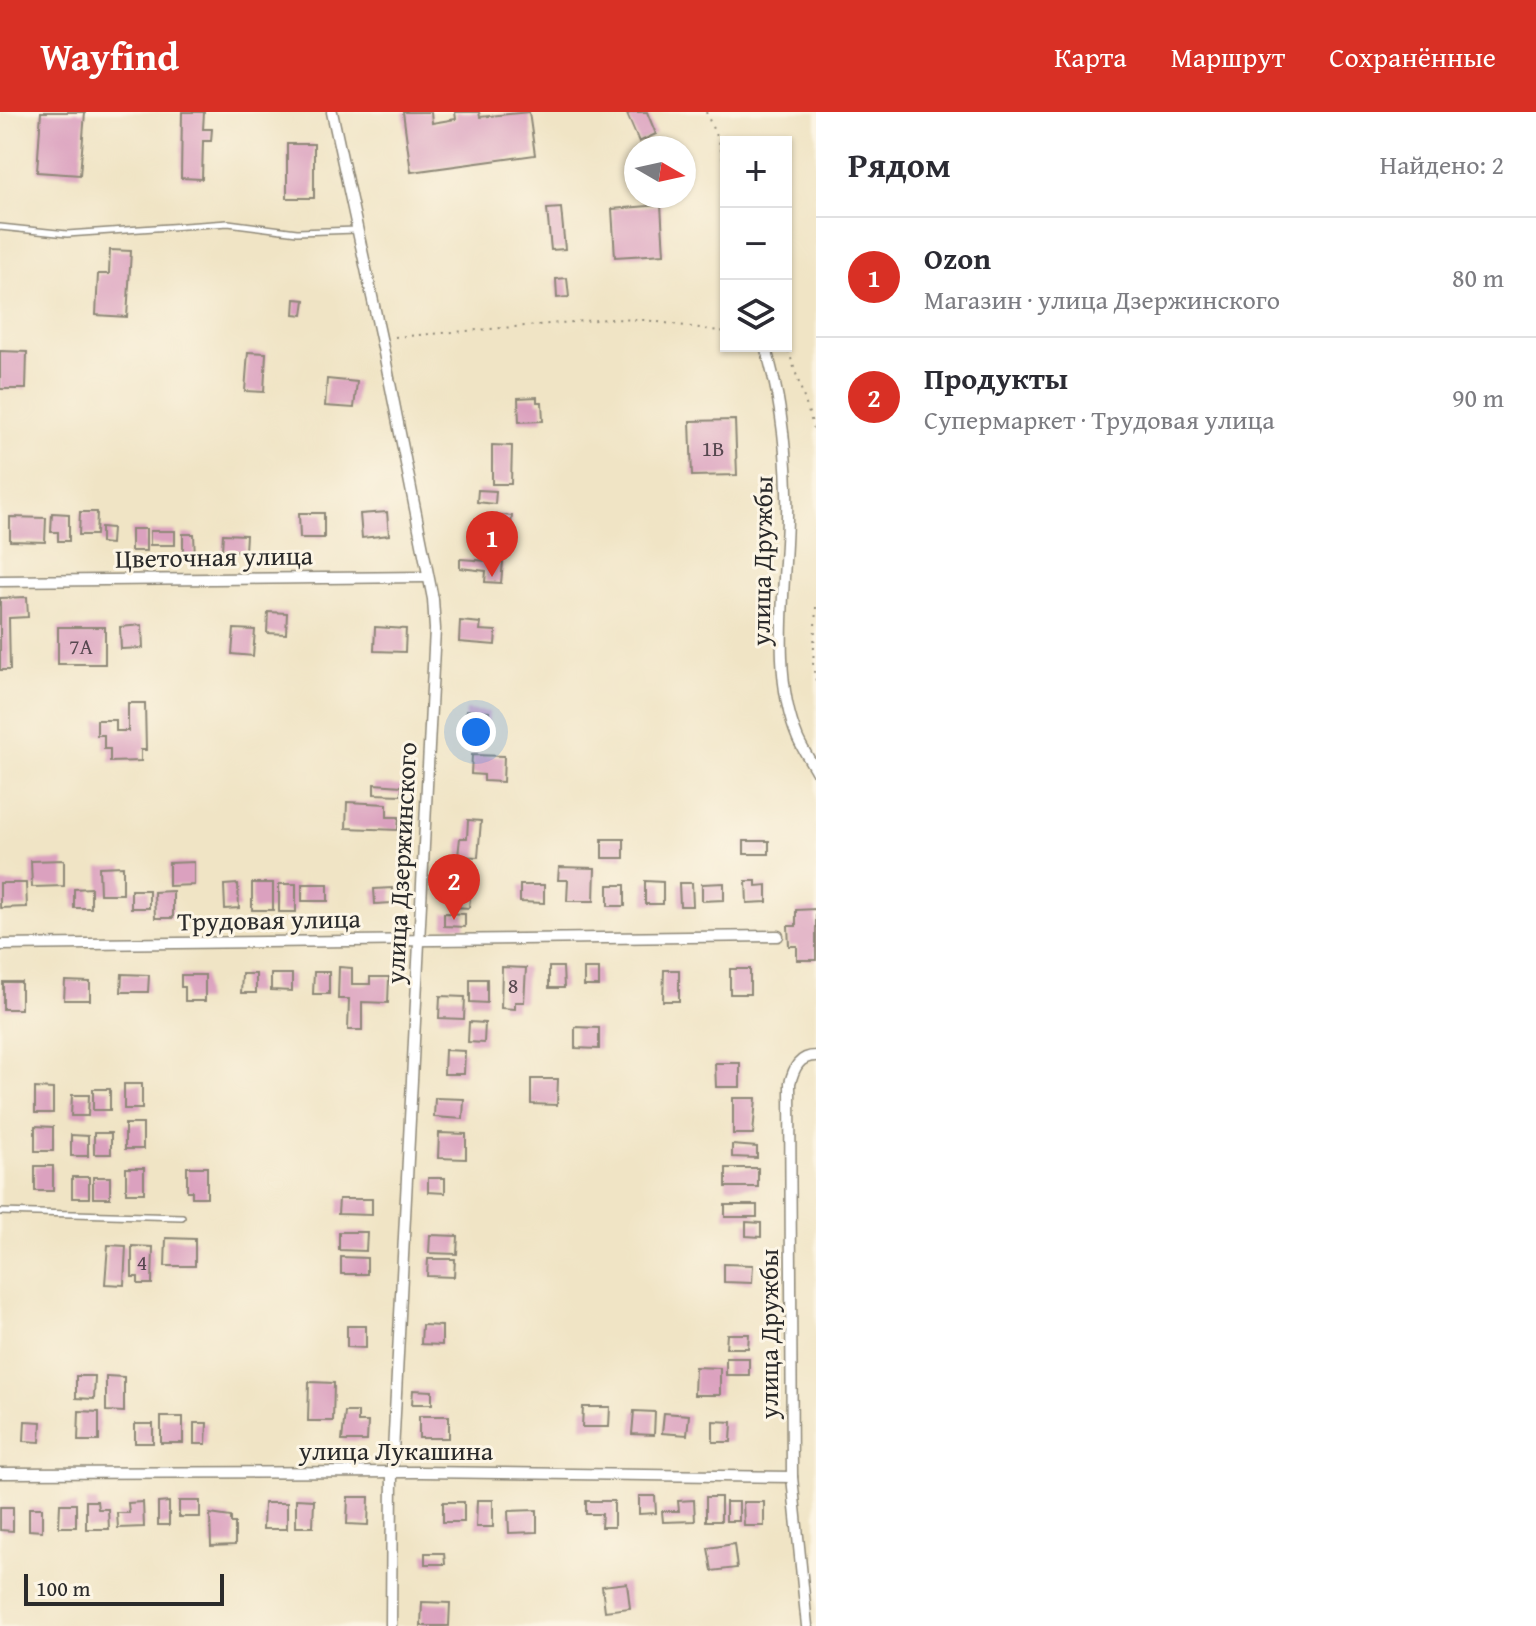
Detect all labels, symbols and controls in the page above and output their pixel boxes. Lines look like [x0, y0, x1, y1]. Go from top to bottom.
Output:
text: Wayfind [40, 28, 179, 84]
text: Карта [1054, 36, 1127, 77]
text: Маршрут [1171, 36, 1285, 77]
text: Сохранённые [1329, 36, 1496, 77]
north arrow [624, 136, 696, 208]
map controls [720, 136, 792, 352]
button: + [720, 136, 792, 208]
text: Рядом [848, 140, 951, 189]
text: Найдено: 2 [1380, 145, 1504, 184]
button: − [720, 208, 792, 280]
text: Ozon [924, 236, 991, 280]
text: 1 [867, 258, 881, 297]
text: 80 m [1452, 258, 1504, 297]
button: layers [720, 280, 792, 352]
text: Магазин · улица Дзержинского [924, 280, 1280, 319]
text: Продукты [924, 356, 1068, 400]
text: 2 [867, 378, 881, 417]
text: 90 m [1452, 378, 1504, 417]
text: Супермаркет · Трудовая улица [924, 400, 1275, 439]
house number: 1В [701, 432, 725, 464]
street label: улица Дружбы [740, 475, 782, 647]
pin: 1 [466, 511, 518, 577]
street label: Цветочная улица [115, 535, 314, 578]
house number: 7А [69, 630, 94, 662]
your location [456, 712, 496, 752]
street label: улица Дзержинского [375, 741, 426, 986]
pin: 2 [428, 854, 480, 920]
street label: Трудовая улица [177, 898, 362, 941]
house number: 8 [508, 969, 518, 1001]
house number: 4 [137, 1246, 147, 1278]
street label: улица Дружбы [749, 1249, 788, 1420]
street label: улица Лукашина [298, 1431, 494, 1470]
scale bar [24, 1570, 224, 1606]
text: 100 m [36, 1572, 91, 1604]

